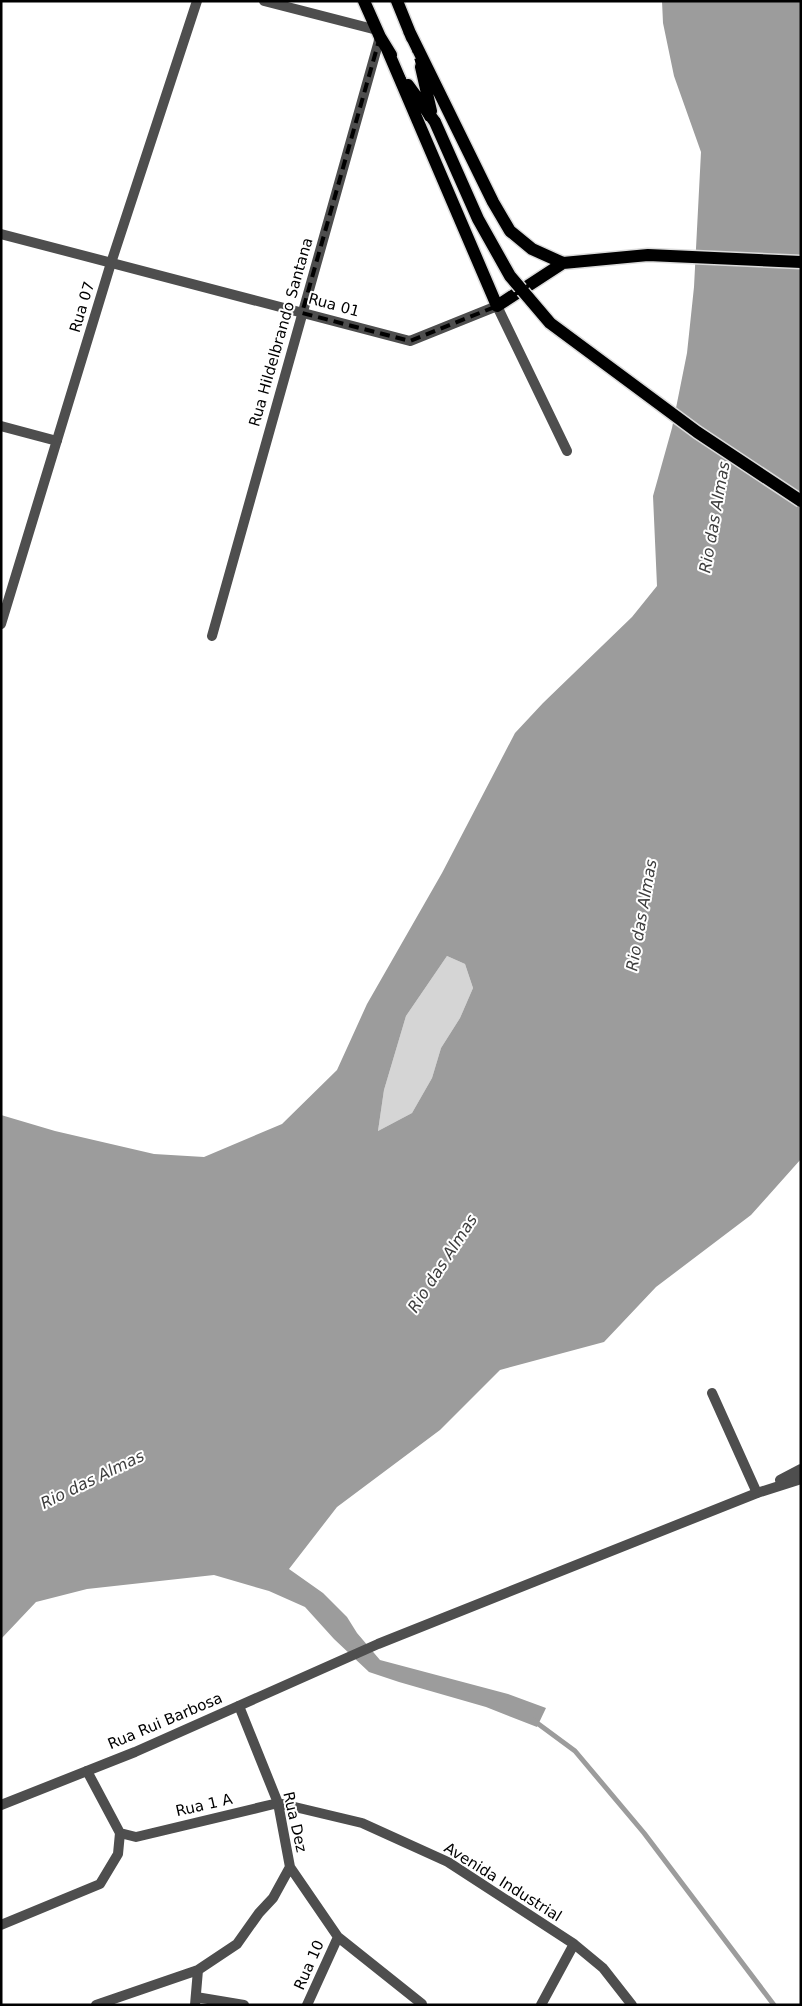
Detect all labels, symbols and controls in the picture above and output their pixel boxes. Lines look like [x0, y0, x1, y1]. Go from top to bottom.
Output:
street label: Rua Hildelbrando Santana [245, 236, 317, 428]
street label: Rua 07 [66, 279, 98, 335]
street label: Rua 01 [306, 290, 362, 320]
water label: Rio das Almas [695, 460, 734, 574]
water label: Rio das Almas [622, 858, 661, 972]
water label: Rio das Almas [404, 1211, 481, 1316]
water label: Rio das Almas [37, 1446, 147, 1513]
street label: Rua Rui Barbosa [105, 1689, 225, 1753]
street label: Rua 1 A [174, 1790, 235, 1820]
street label: Rua Dez [279, 1790, 311, 1854]
street label: Avenida Industrial [441, 1839, 565, 1925]
street label: Rua 10 [290, 1937, 328, 1993]

